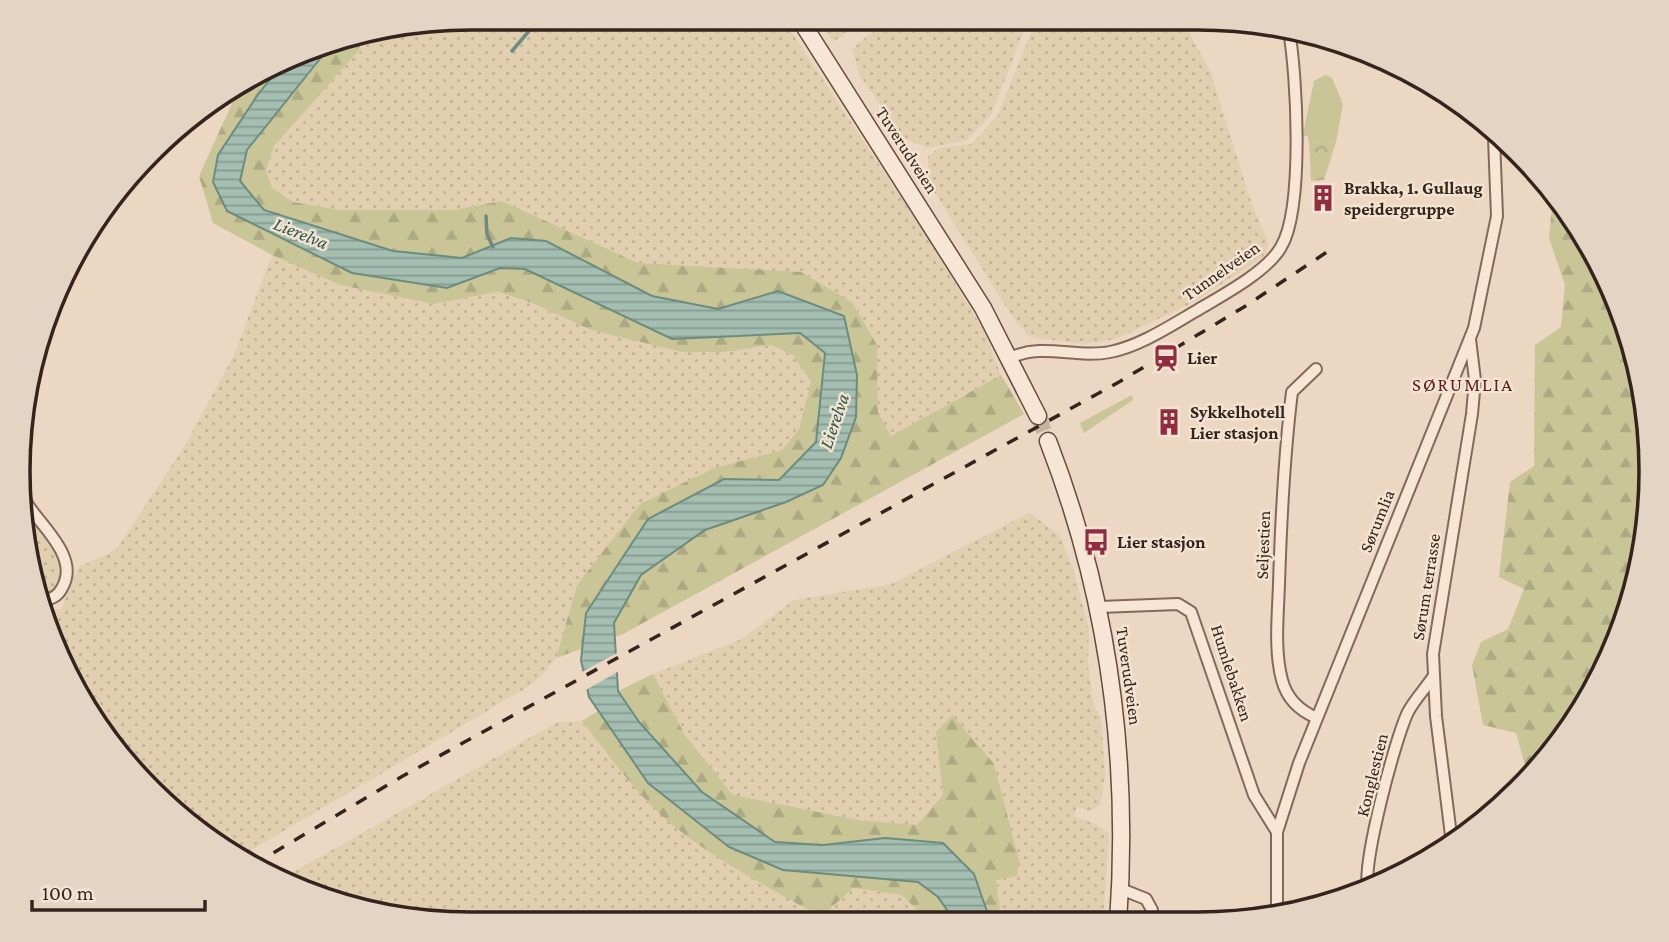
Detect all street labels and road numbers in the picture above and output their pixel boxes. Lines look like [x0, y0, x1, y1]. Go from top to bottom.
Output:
street label: Tuverudveien [872, 103, 943, 197]
street label: Tunnelveien [1179, 237, 1264, 305]
street label: Sørumlia [1355, 487, 1399, 555]
street label: Seljestien [1252, 510, 1275, 580]
street label: Sørum terrasse [1408, 532, 1444, 642]
street label: Humlebakken [1207, 622, 1257, 724]
street label: Tuverudveien [1112, 626, 1146, 727]
street label: Konglestien [1352, 731, 1392, 819]

